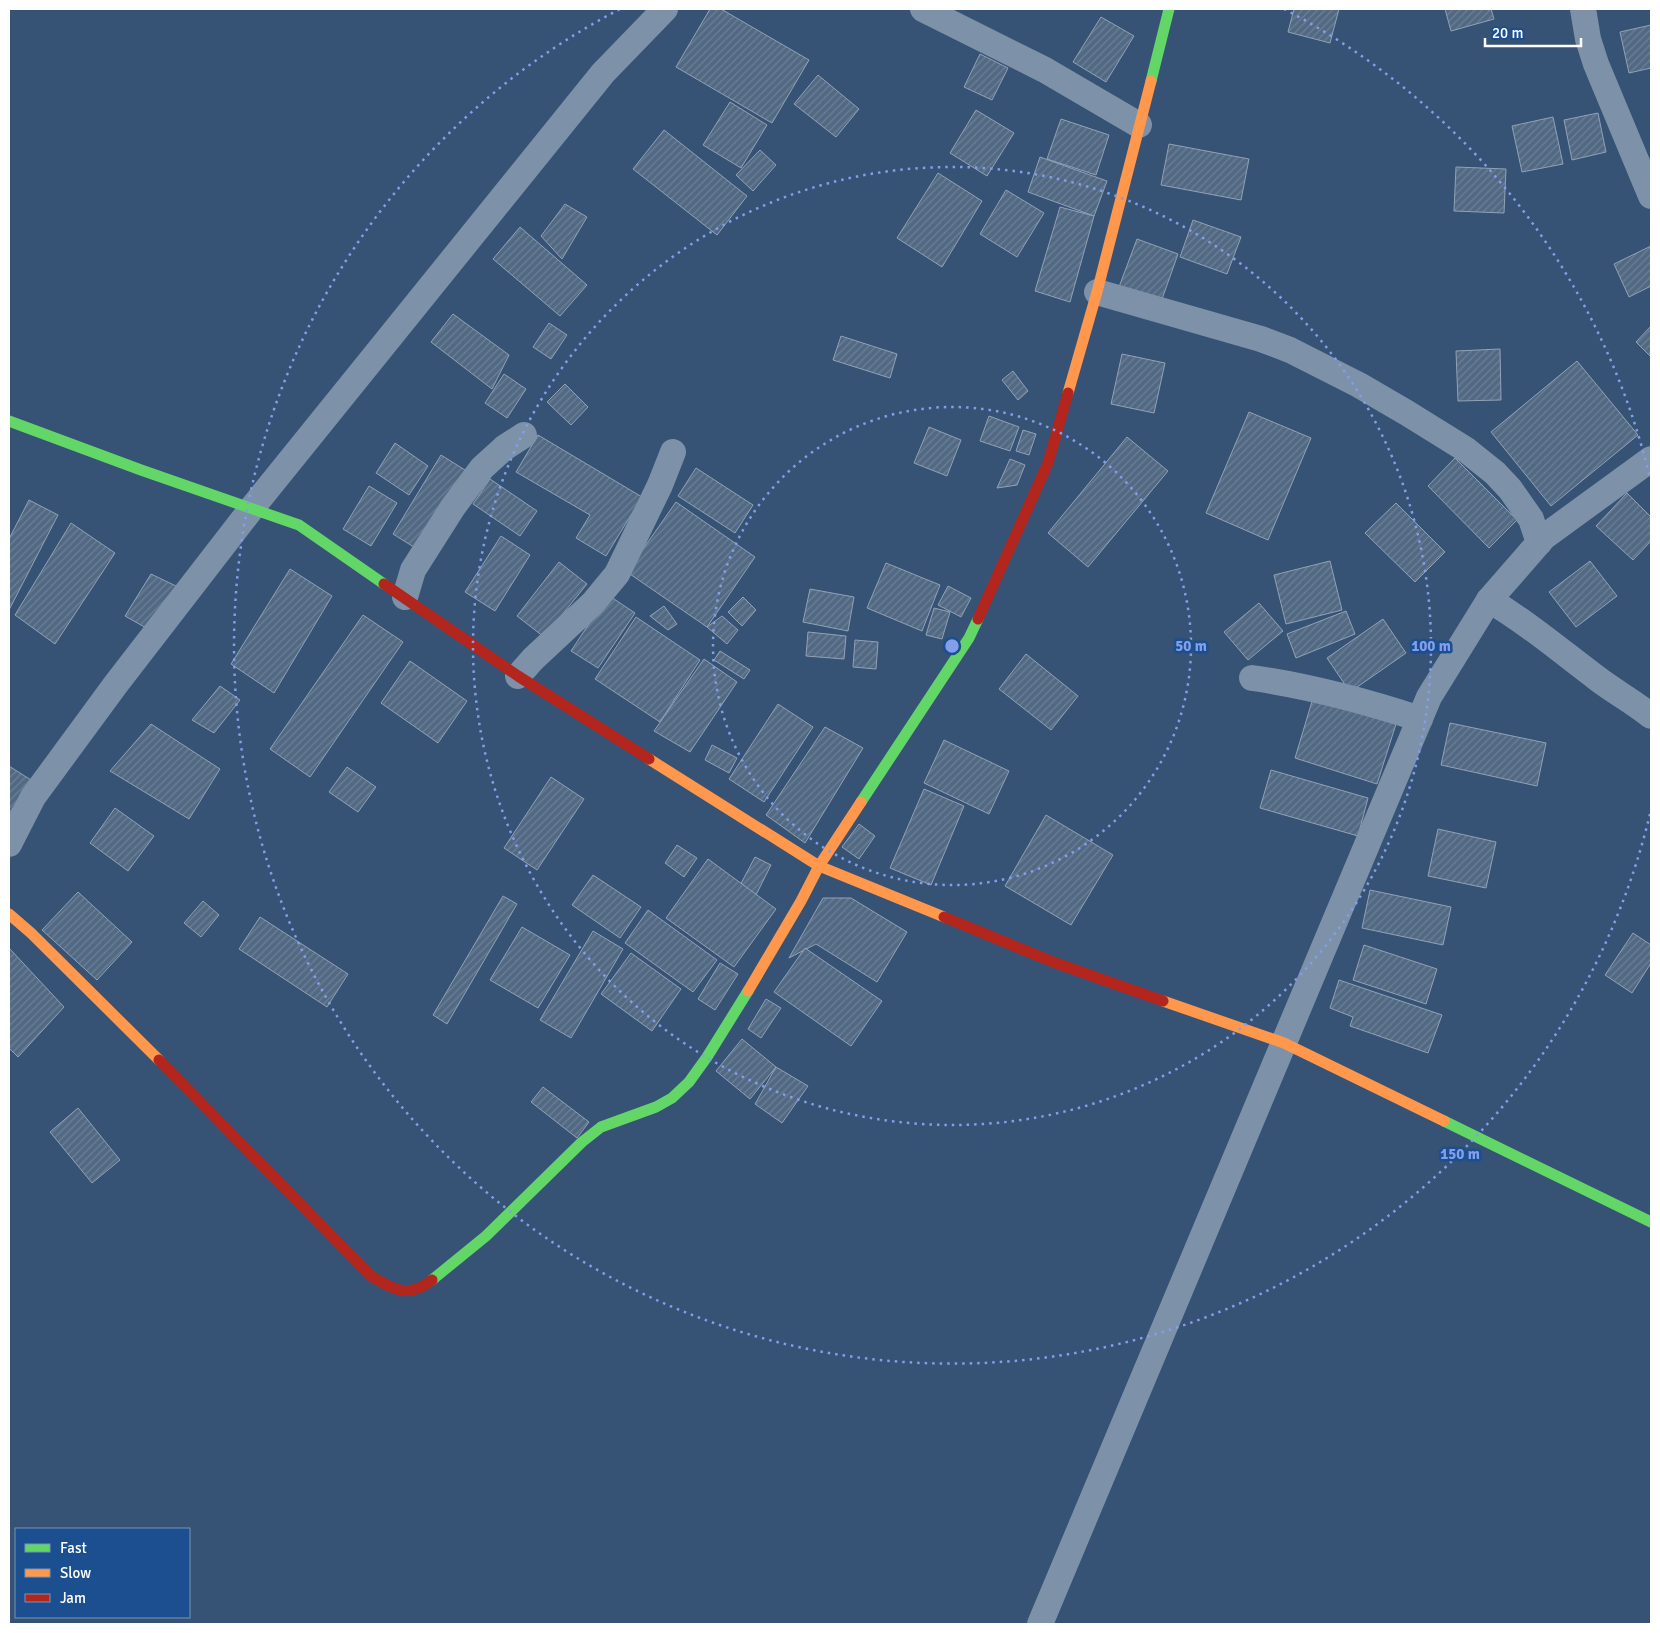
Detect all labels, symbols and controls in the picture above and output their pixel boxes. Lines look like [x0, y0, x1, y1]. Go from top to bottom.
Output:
scale bar [1485, 15, 1581, 47]
text: 20 m [1492, 24, 1523, 42]
centre of rings [943, 637, 961, 655]
text: 50 m [1175, 637, 1207, 655]
text: 100 m [1411, 637, 1451, 655]
text: 150 m [1440, 1145, 1480, 1163]
legend [15, 1528, 190, 1618]
text: Fast [60, 1539, 87, 1557]
text: Slow [60, 1564, 91, 1582]
text: Jam [60, 1589, 86, 1607]

